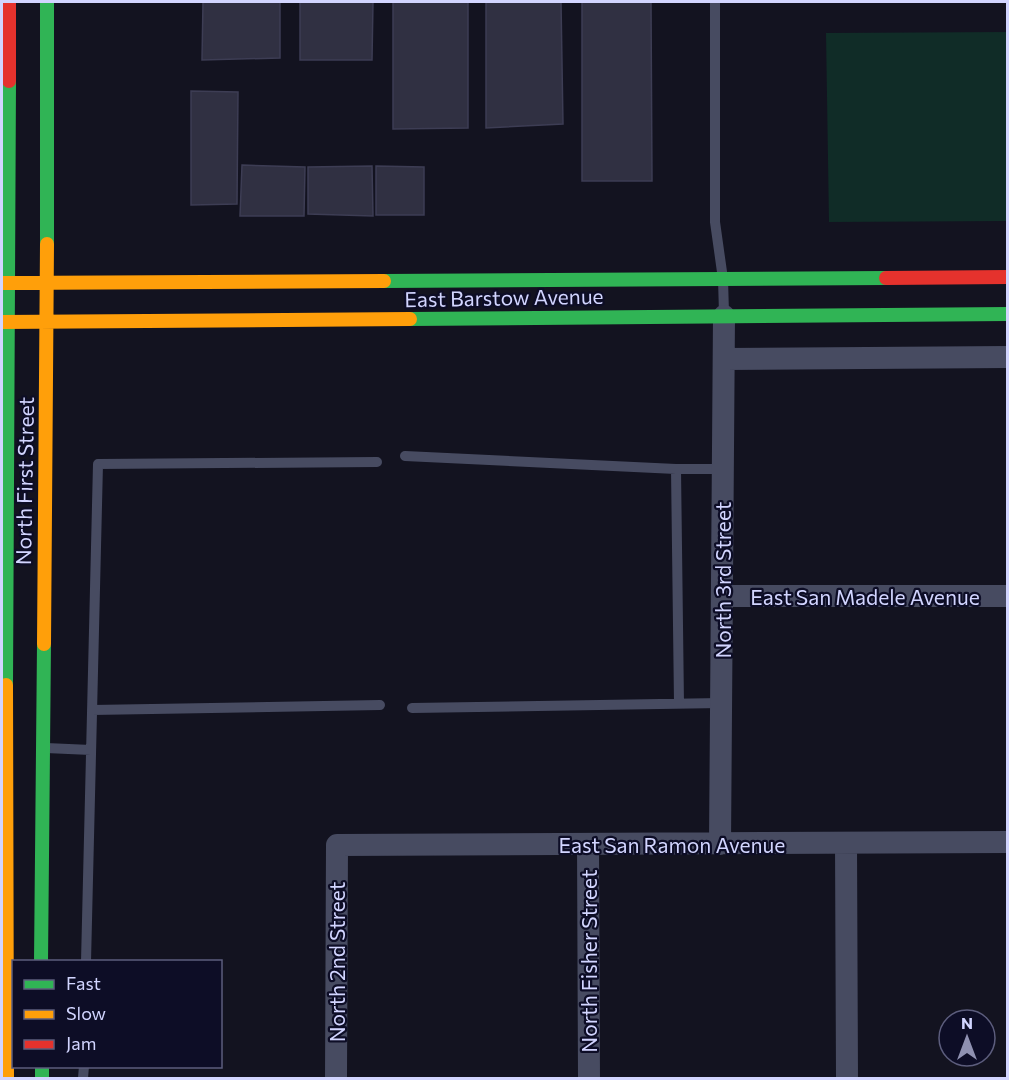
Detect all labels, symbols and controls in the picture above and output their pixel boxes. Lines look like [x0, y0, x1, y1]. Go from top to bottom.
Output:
street label: East Barstow Avenue [404, 283, 604, 311]
street label: North First Street [10, 397, 38, 565]
street label: North 3rd Street [710, 502, 735, 658]
street label: East San Madele Avenue [750, 584, 980, 609]
street label: East San Ramon Avenue [559, 832, 785, 857]
street label: North Fisher Street [576, 869, 601, 1053]
street label: North 2nd Street [324, 882, 349, 1042]
legend [12, 960, 222, 1068]
text: Fast [66, 972, 101, 994]
text: Slow [66, 1002, 106, 1024]
north arrow [937, 1008, 997, 1068]
text: N [961, 1013, 973, 1032]
text: Jam [66, 1032, 96, 1054]

